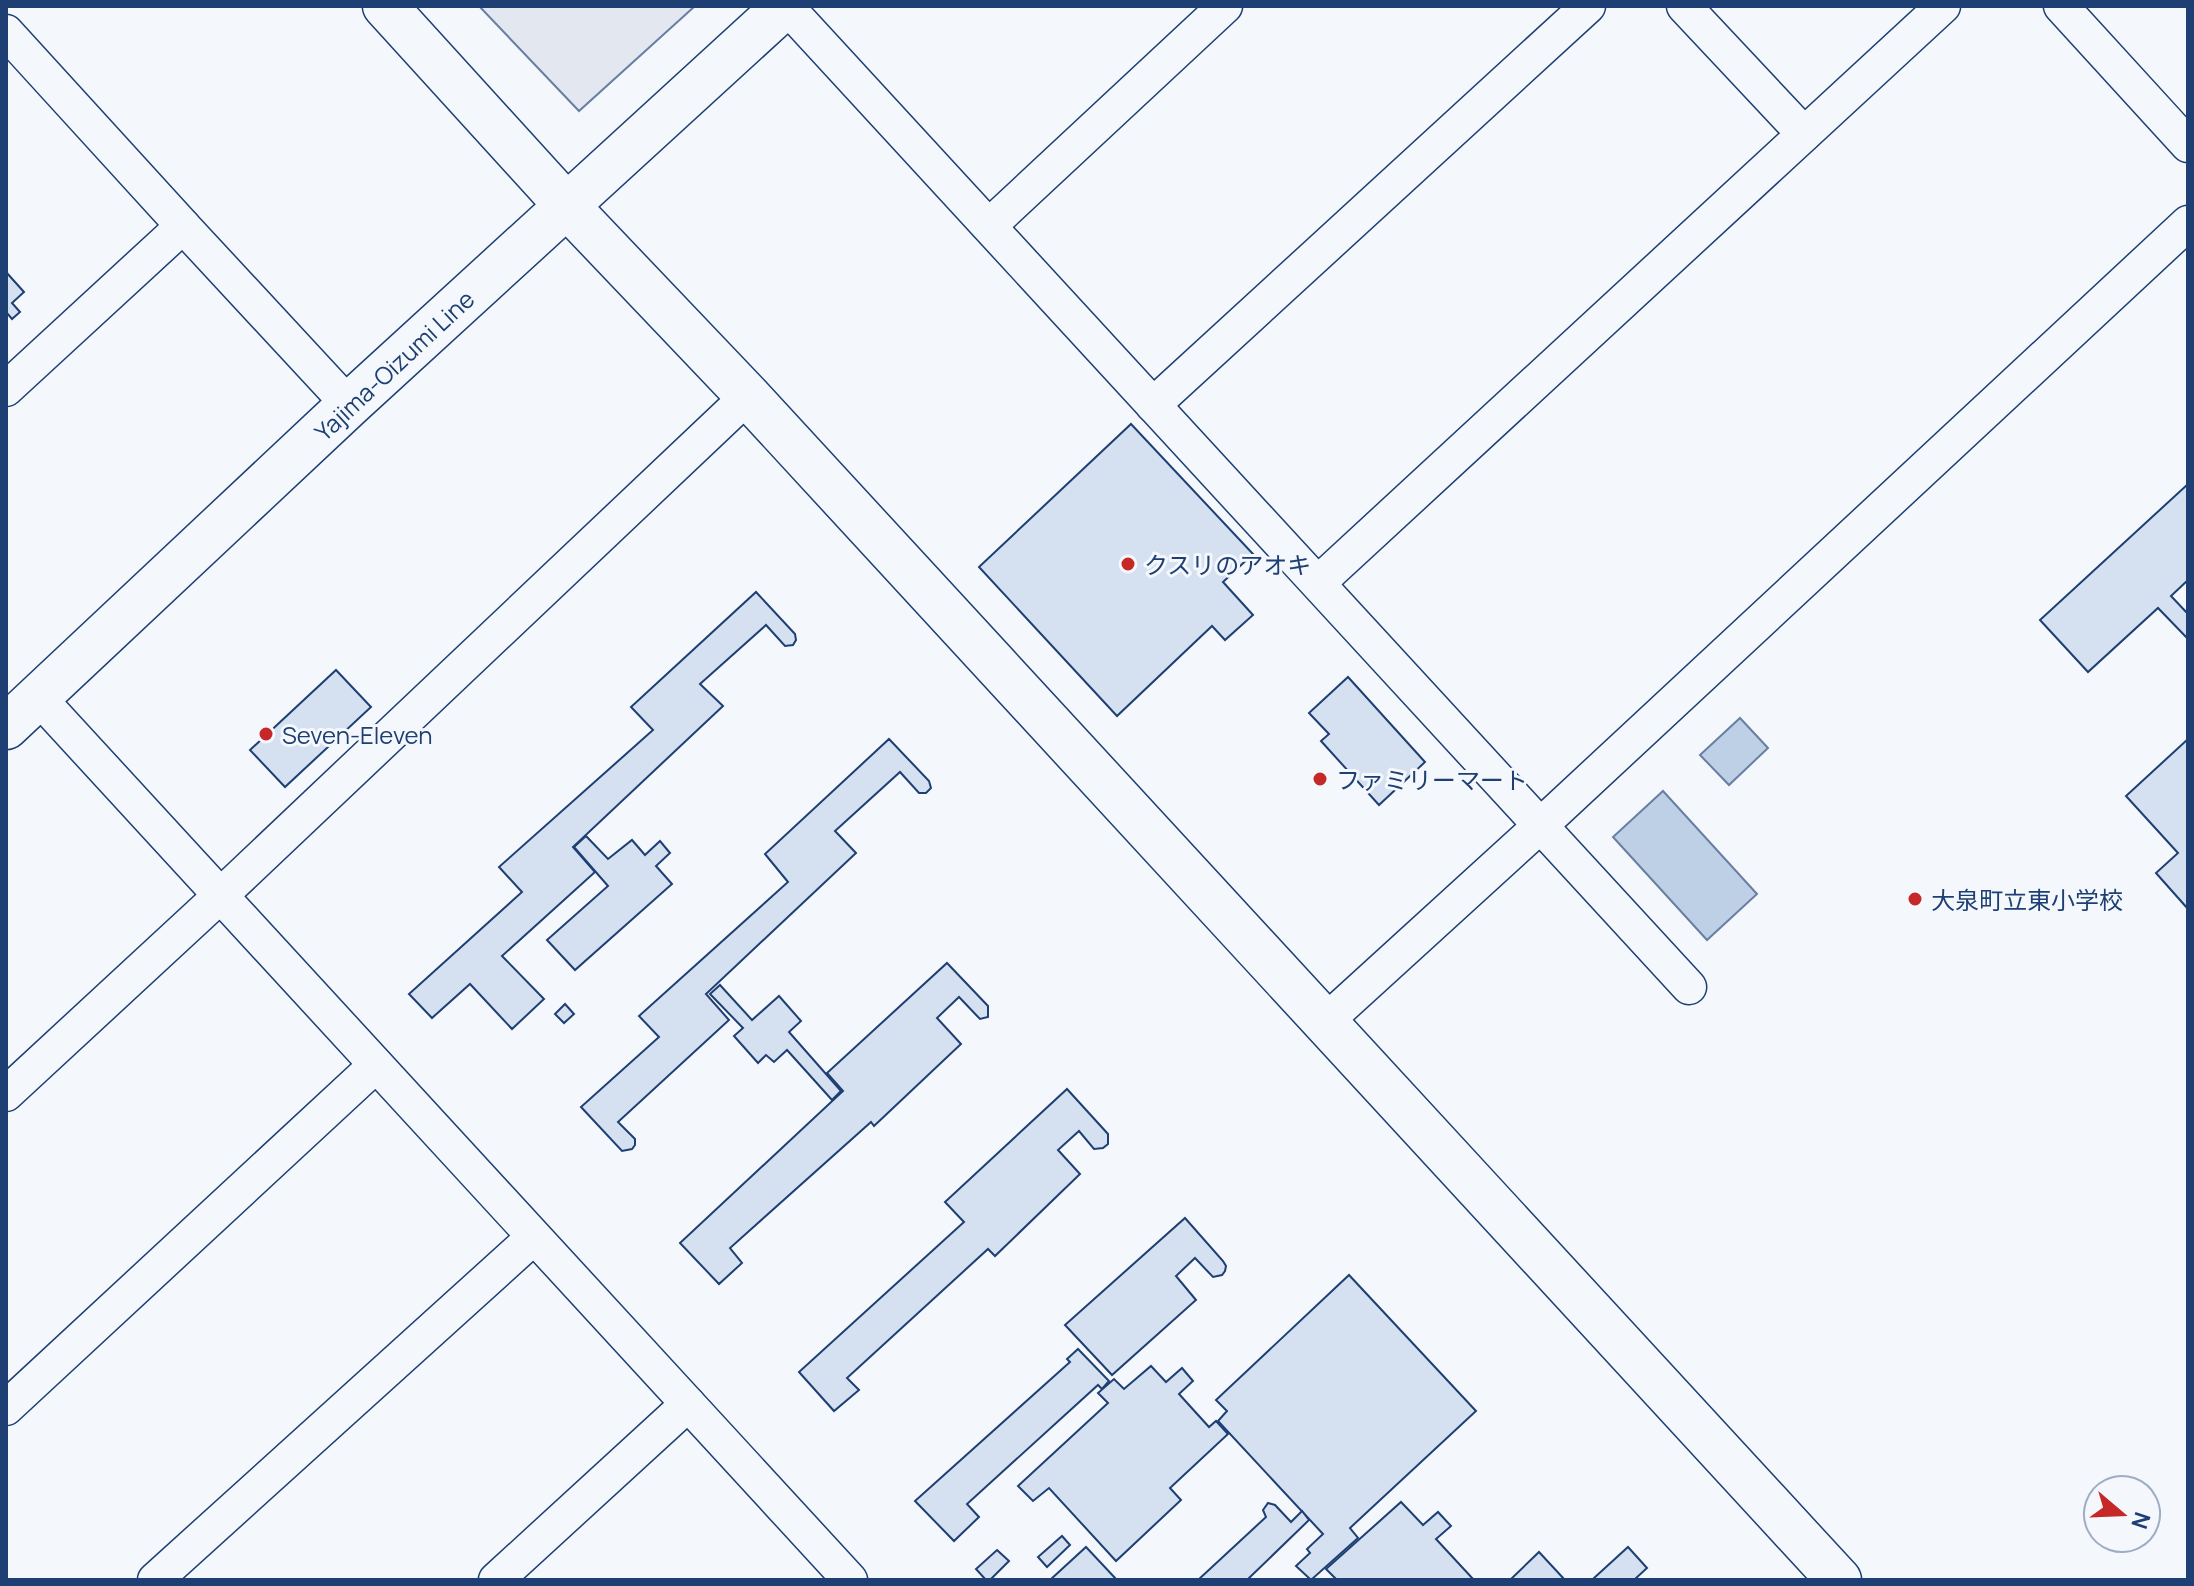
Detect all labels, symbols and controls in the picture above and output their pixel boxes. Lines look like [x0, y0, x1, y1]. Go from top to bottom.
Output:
street label: Yajima-Oizumi Line [307, 282, 481, 448]
place label: クスリのアオキ [1144, 548, 1311, 581]
marker: クスリのアオキ [1119, 555, 1137, 573]
place label: Seven-Eleven [282, 718, 433, 751]
marker: Seven-Eleven [257, 725, 275, 743]
place label: ファミリーマート [1336, 763, 1528, 796]
marker: ファミリーマート [1311, 770, 1329, 788]
place label: 大泉町立東小学校 [1931, 883, 2123, 916]
marker: 大泉町立東小学校 [1906, 890, 1924, 908]
north arrow [2082, 1474, 2162, 1554]
text: N [2124, 1508, 2158, 1533]

